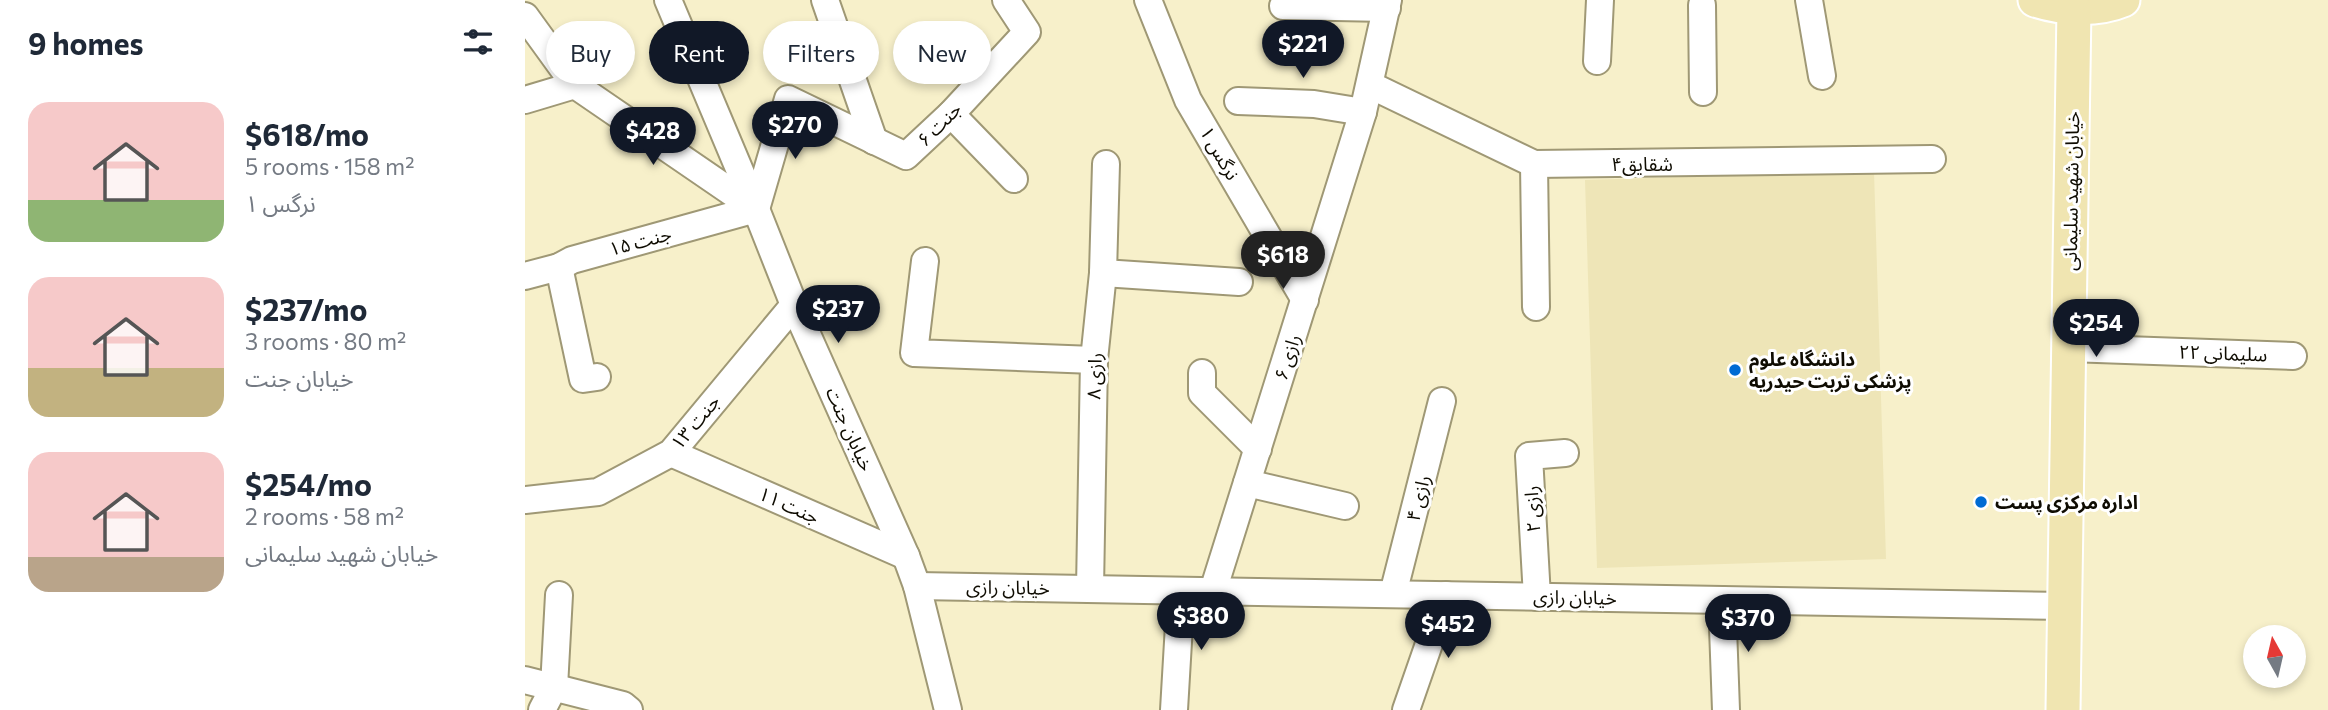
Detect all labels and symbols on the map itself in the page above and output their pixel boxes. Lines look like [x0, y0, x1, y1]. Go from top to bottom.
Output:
pin: $221 [1262, 20, 1344, 80]
street label: جنت ۶ [912, 97, 966, 151]
pin: $270 [754, 102, 836, 161]
pin: $428 [612, 108, 694, 167]
street label: خیابان شهید سلیمانی [2058, 111, 2084, 271]
street label: نرگس ۱ [1195, 122, 1245, 184]
street label: شقایق۴ [1611, 152, 1673, 176]
street label: جنت ۱۵ [606, 221, 674, 260]
pin: $618 [1242, 232, 1324, 291]
pin: $237 [797, 286, 879, 345]
pin: $254 [2055, 300, 2137, 359]
street label: رازی ۶ [1268, 331, 1306, 383]
street label: سلیمانی ۲۲ [2178, 339, 2268, 367]
place label: دانشگاه علوم پزشکی تربت حیدریه [1749, 347, 1912, 394]
street label: رازی ۸ [1081, 352, 1107, 400]
marker: دانشگاه علوم پزشکی تربت حیدریه [1727, 362, 1743, 378]
street label: خیابان جنت [822, 383, 879, 474]
street label: جنت ۱۳ [665, 390, 724, 454]
street label: رازی ۴ [1401, 472, 1435, 524]
street label: جنت ۱۱ [755, 481, 823, 528]
street label: رازی ۲ [1519, 485, 1545, 533]
place label: اداره مرکزی پست [1995, 490, 2138, 515]
marker: اداره مرکزی پست [1973, 494, 1989, 510]
street label: خیابان رازی [966, 574, 1050, 600]
street label: خیابان رازی [1533, 584, 1617, 610]
pin: $380 [1160, 592, 1242, 652]
pin: $370 [1707, 594, 1789, 654]
pin: $452 [1407, 600, 1489, 660]
north arrow [2243, 625, 2307, 688]

